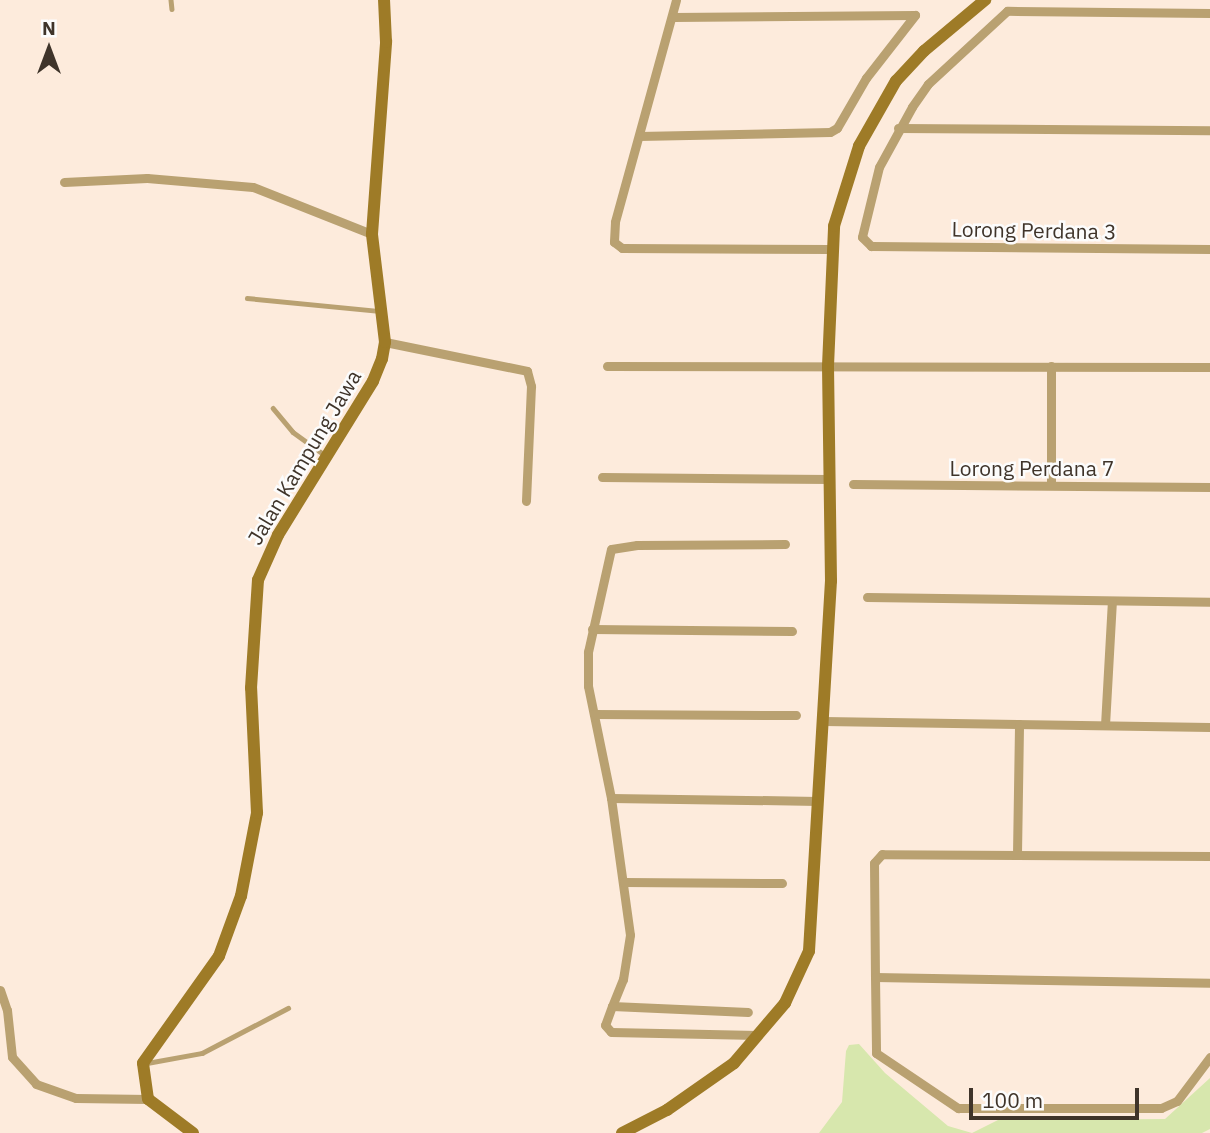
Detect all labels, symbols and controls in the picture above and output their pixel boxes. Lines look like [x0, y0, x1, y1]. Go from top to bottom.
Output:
north arrow [14, 14, 84, 84]
text: N [42, 16, 56, 40]
street label: Lorong Perdana 3 [951, 216, 1117, 244]
street label: Jalan Kampung Jawa [242, 365, 366, 549]
street label: Lorong Perdana 7 [950, 455, 1114, 481]
scale bar [972, 1074, 1142, 1118]
text: 100 m [982, 1086, 1043, 1114]

